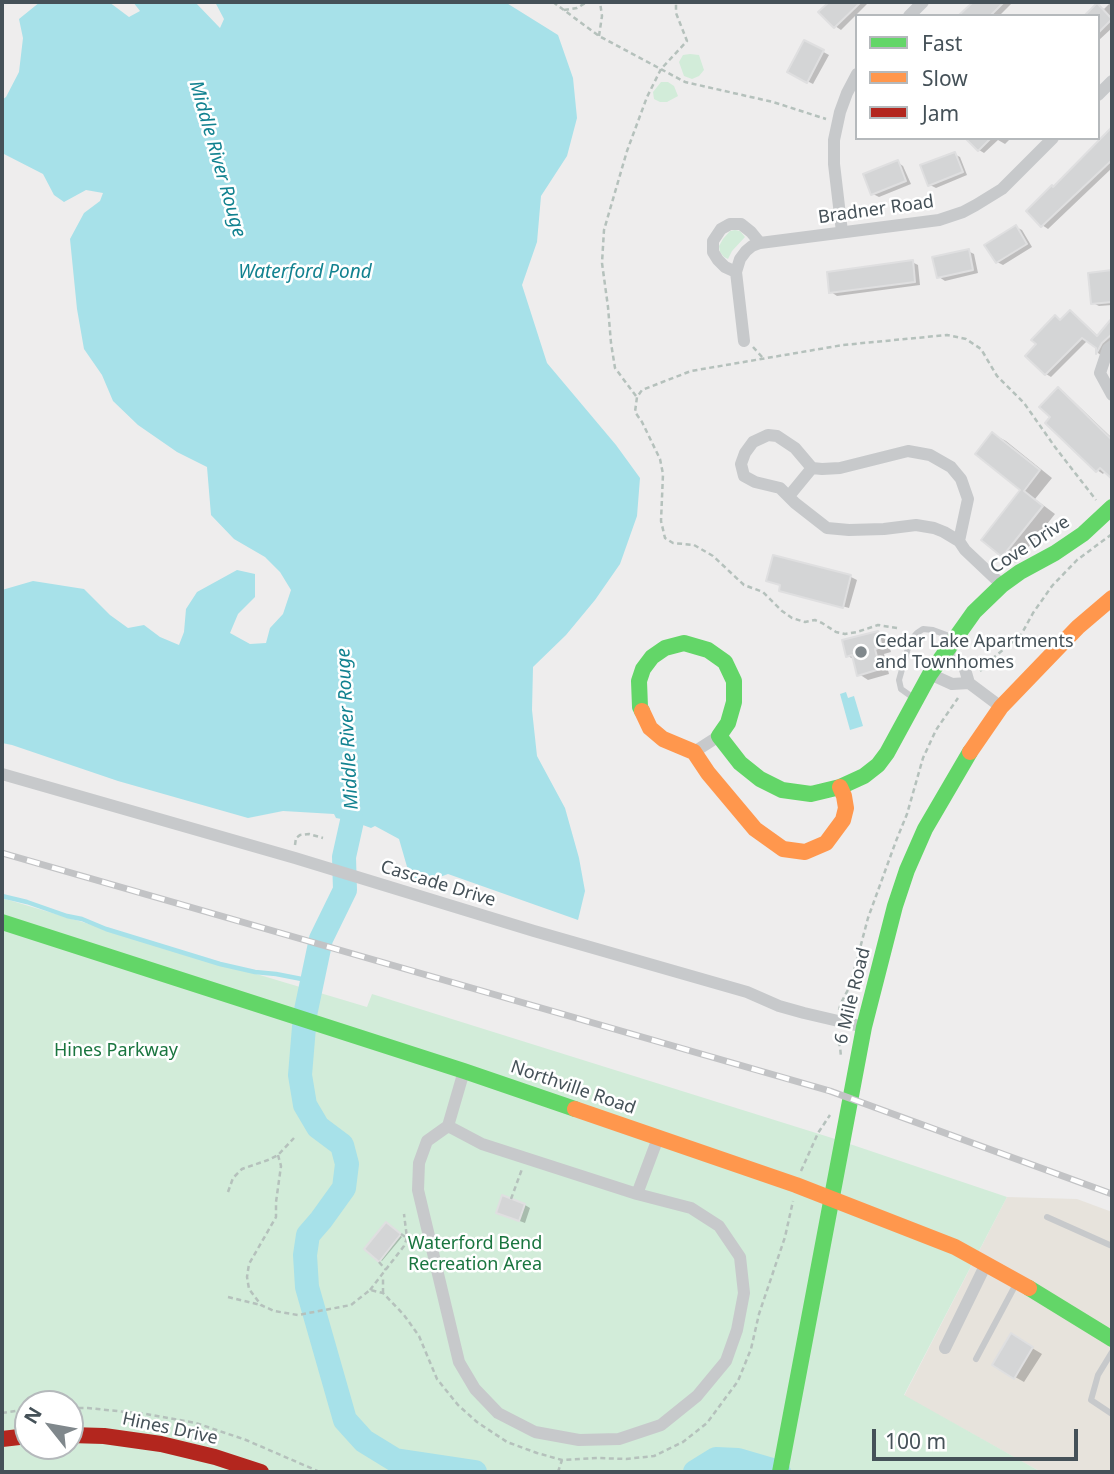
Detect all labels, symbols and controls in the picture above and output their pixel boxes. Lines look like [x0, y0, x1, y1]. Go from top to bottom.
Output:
legend [855, 14, 1100, 140]
text: Fast [922, 29, 962, 57]
text: Slow [922, 64, 968, 92]
water label: Middle River Rouge [184, 78, 250, 240]
text: Jam [922, 99, 959, 127]
street label: Bradner Road [817, 191, 935, 229]
water label: Waterford Pond [238, 262, 372, 284]
street label: Cove Drive [986, 511, 1074, 579]
place label: Cedar Lake Apartments and Townhomes [875, 631, 1074, 674]
marker: Cedar Lake Apartments and Townhomes [853, 644, 869, 660]
water label: Middle River Rouge [332, 648, 364, 810]
street label: Cascade Drive [378, 856, 498, 912]
street label: 6 Mile Road [831, 946, 875, 1046]
park label: Hines Parkway [54, 1040, 178, 1062]
street label: Northville Road [508, 1056, 638, 1120]
park label: Waterford Bend Recreation Area [408, 1233, 542, 1276]
north arrow [14, 1390, 84, 1460]
text: N [18, 1402, 48, 1429]
street label: Hines Drive [120, 1408, 220, 1450]
scale bar [876, 1414, 1082, 1458]
text: 100 m [885, 1427, 946, 1455]

